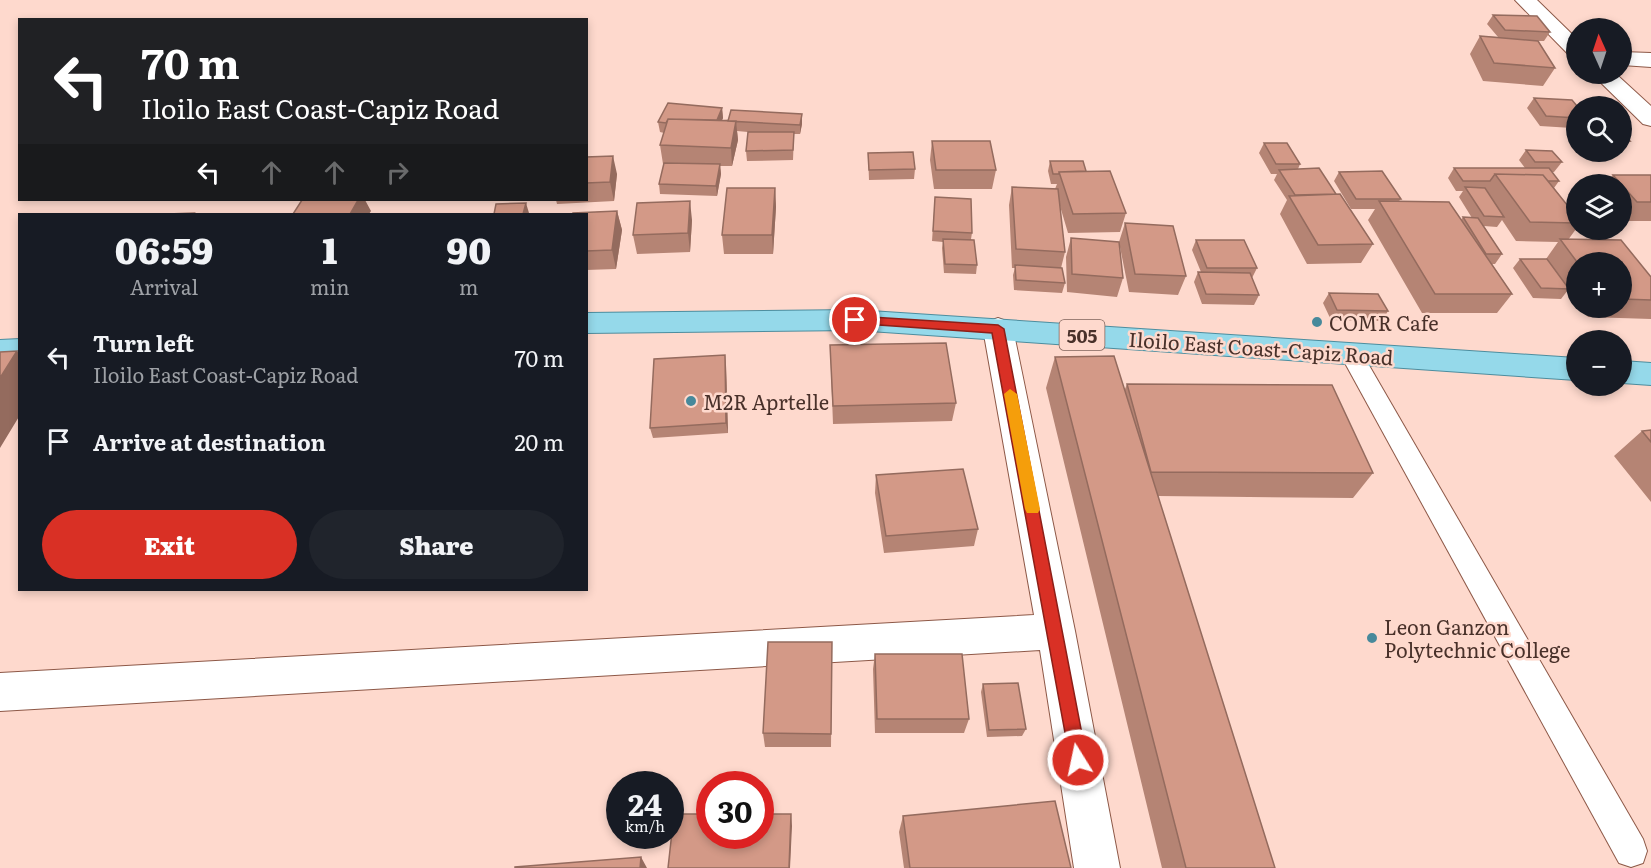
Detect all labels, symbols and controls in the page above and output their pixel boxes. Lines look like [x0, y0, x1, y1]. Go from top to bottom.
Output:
north arrow [1566, 18, 1632, 84]
map controls [1566, 18, 1632, 396]
text: 70 m [141, 30, 240, 92]
icon: left [42, 42, 120, 120]
text: Iloilo East Coast-Capiz Road [141, 87, 499, 127]
button: search [1566, 96, 1632, 162]
icon: left [192, 156, 225, 189]
icon: ahead [255, 156, 288, 189]
icon: ahead [318, 156, 351, 189]
icon: right [381, 156, 414, 189]
button: layers [1566, 174, 1632, 240]
text: 06:59 [115, 222, 213, 275]
text: 1 [322, 222, 337, 275]
text: 90 [446, 222, 491, 275]
button: + [1566, 252, 1632, 318]
text: Arrival [130, 271, 198, 301]
text: min [310, 271, 349, 301]
text: m [459, 271, 478, 301]
pin [829, 294, 880, 345]
icon: arrive [838, 303, 871, 336]
place label: COMR Cafe [1329, 307, 1439, 337]
marker: COMR Cafe [1310, 315, 1324, 329]
road number: 505 [1060, 320, 1104, 350]
street label: Iloilo East Coast-Capiz Road [1128, 323, 1394, 371]
text: Turn left [93, 326, 194, 359]
button: − [1566, 330, 1632, 396]
icon: left [42, 341, 75, 374]
text: 70 m [514, 341, 564, 374]
text: Iloilo East Coast-Capiz Road [93, 359, 358, 389]
place label: M2R Aprtelle [703, 386, 829, 416]
marker: M2R Aprtelle [684, 394, 698, 408]
icon: arrive [42, 425, 75, 458]
text: Arrive at destination [93, 425, 326, 458]
text: 20 m [514, 425, 564, 458]
button: Exit [42, 510, 297, 579]
button: Share [309, 510, 564, 579]
place label: Leon Ganzon Polytechnic College [1384, 611, 1570, 664]
marker: Leon Ganzon Polytechnic College [1365, 631, 1379, 645]
position arrow [1046, 728, 1110, 792]
speed limit sign: 30 [696, 771, 774, 849]
text: 24 [628, 781, 662, 825]
text: km/h [625, 814, 665, 837]

